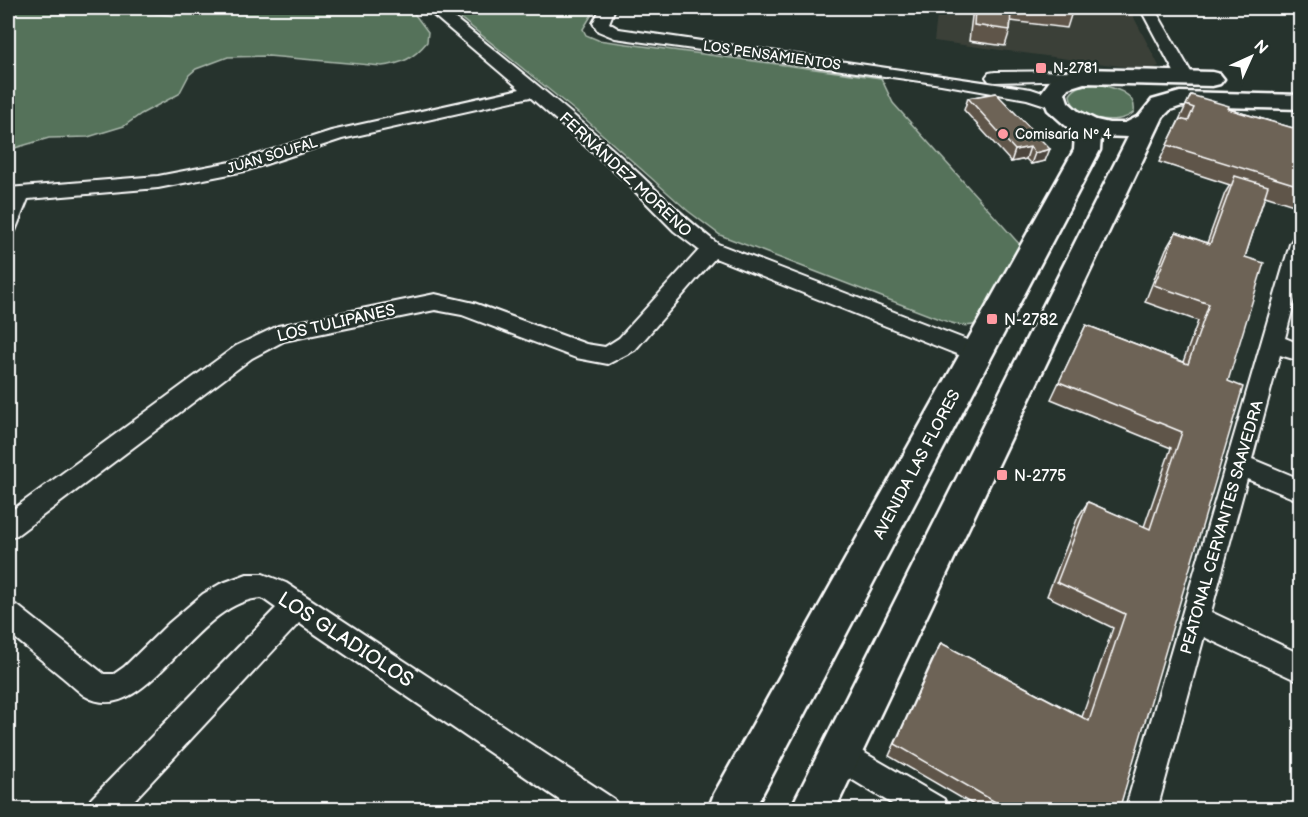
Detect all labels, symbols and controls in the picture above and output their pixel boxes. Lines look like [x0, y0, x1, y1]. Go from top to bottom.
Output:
north arrow [1221, 27, 1281, 87]
text: N [1250, 36, 1272, 58]
street label: LOS PENSAMIENTOS [702, 37, 842, 74]
place label: N-2781 [1053, 60, 1097, 77]
marker: N-2781 [1034, 61, 1048, 75]
street label: FERNÁNDEZ MORENO [555, 107, 696, 241]
place label: Comisaría Nº 4 [1015, 126, 1112, 143]
marker: Comisaría Nº 4 [996, 127, 1010, 141]
street label: JUAN SOUFAL [225, 134, 319, 177]
street label: LOS TULIPANES [275, 301, 397, 346]
place label: N-2782 [1004, 311, 1059, 330]
marker: N-2782 [985, 312, 999, 326]
street label: AVENIDA LAS FLORES [870, 387, 965, 543]
street label: PEATONAL CERVANTES SAAVEDRA [1177, 398, 1268, 657]
place label: N-2775 [1014, 467, 1066, 486]
marker: N-2775 [995, 468, 1009, 482]
street label: LOS GLADIOLOS [273, 587, 418, 693]

